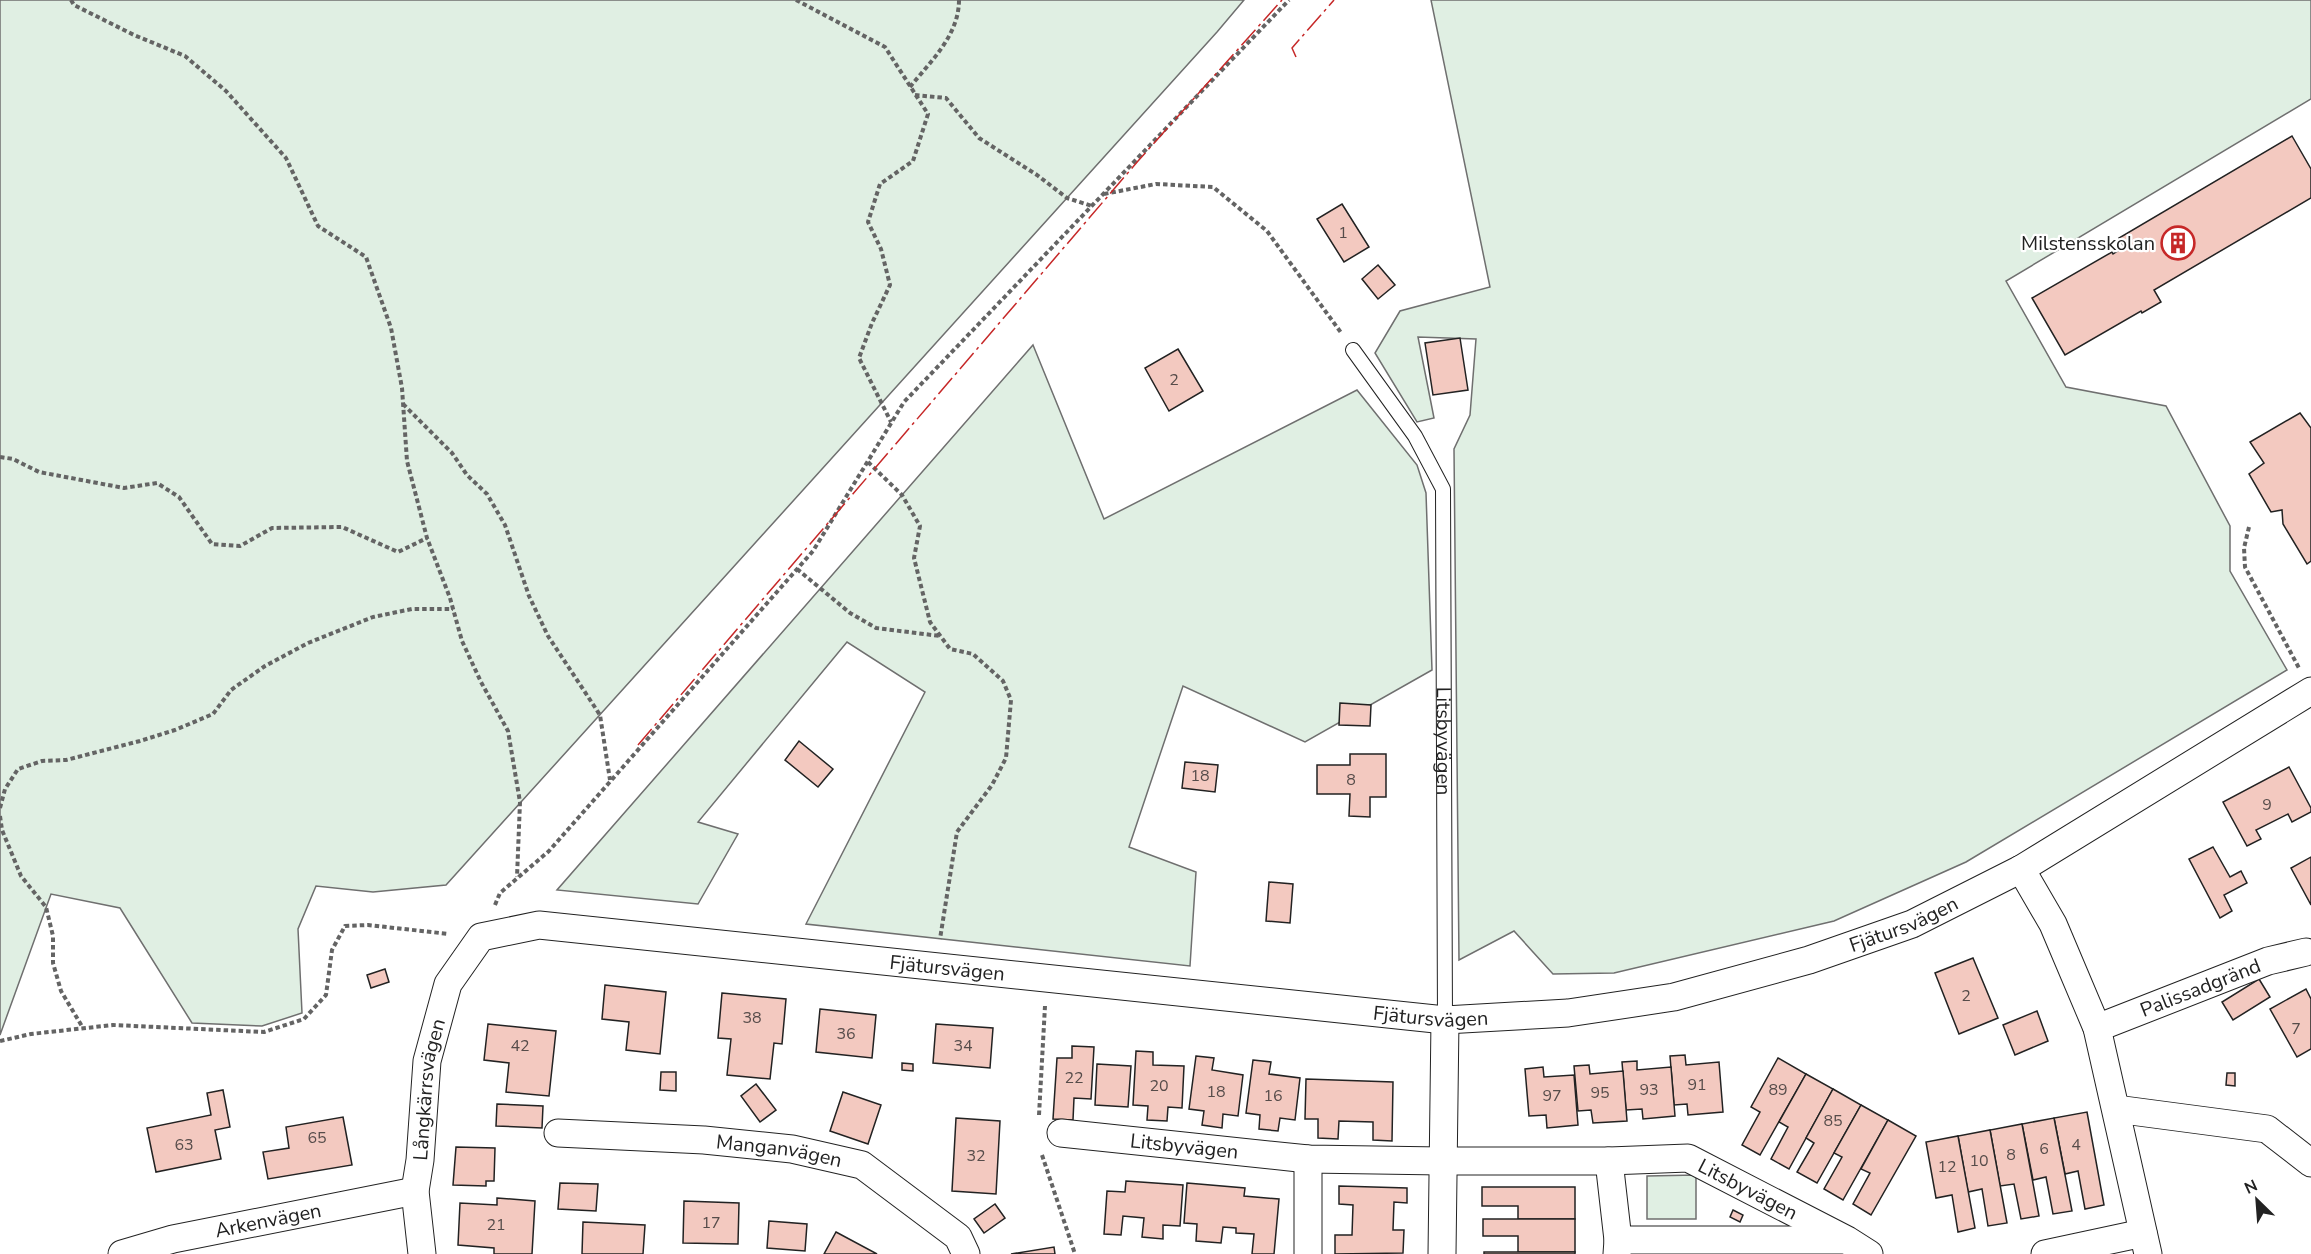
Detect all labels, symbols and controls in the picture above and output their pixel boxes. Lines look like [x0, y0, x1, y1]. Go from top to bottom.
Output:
house number: 1 [1338, 222, 1348, 244]
building icon: Milstensskolan [2160, 225, 2196, 261]
place label: Milstensskolan [2021, 230, 2155, 257]
house number: 2 [1169, 369, 1179, 391]
street label: Litsbyvägen [1430, 687, 1458, 795]
house number: 18 [1190, 765, 1210, 787]
house number: 8 [1346, 769, 1356, 791]
house number: 9 [2262, 794, 2272, 816]
street label: Fjätursvägen [1846, 890, 1963, 958]
street label: Fjätursvägen [888, 948, 1006, 987]
street label: Palissadgränd [2136, 952, 2265, 1023]
house number: 2 [1961, 985, 1971, 1007]
street label: Fjätursvägen [1372, 999, 1489, 1034]
house number: 38 [742, 1007, 762, 1029]
street label: Långkärrsvägen [407, 1015, 451, 1161]
house number: 7 [2291, 1018, 2301, 1040]
house number: 36 [836, 1023, 856, 1045]
house number: 42 [510, 1035, 530, 1057]
house number: 34 [953, 1035, 973, 1057]
house number: 22 [1064, 1067, 1084, 1089]
house number: 91 [1687, 1074, 1707, 1096]
house number: 20 [1149, 1075, 1169, 1097]
house number: 93 [1639, 1079, 1659, 1101]
house number: 89 [1768, 1079, 1788, 1101]
house number: 18 [1206, 1081, 1226, 1103]
house number: 95 [1590, 1082, 1610, 1104]
house number: 16 [1263, 1085, 1283, 1107]
house number: 97 [1542, 1085, 1562, 1107]
house number: 85 [1823, 1110, 1843, 1132]
house number: 65 [307, 1127, 327, 1149]
street label: Litsbyvägen [1129, 1127, 1240, 1165]
street label: Manganvägen [715, 1128, 845, 1174]
house number: 63 [174, 1134, 194, 1156]
house number: 4 [2071, 1134, 2081, 1156]
house number: 6 [2039, 1138, 2049, 1160]
house number: 8 [2006, 1144, 2016, 1166]
house number: 32 [966, 1145, 986, 1167]
house number: 10 [1969, 1150, 1989, 1172]
street label: Litsbyvägen [1694, 1152, 1803, 1226]
house number: 12 [1937, 1156, 1957, 1178]
north arrow [2227, 1170, 2287, 1230]
text: N [2241, 1175, 2261, 1200]
street label: Arkenvägen [212, 1196, 324, 1244]
house number: 17 [701, 1212, 721, 1234]
house number: 21 [486, 1214, 506, 1236]

